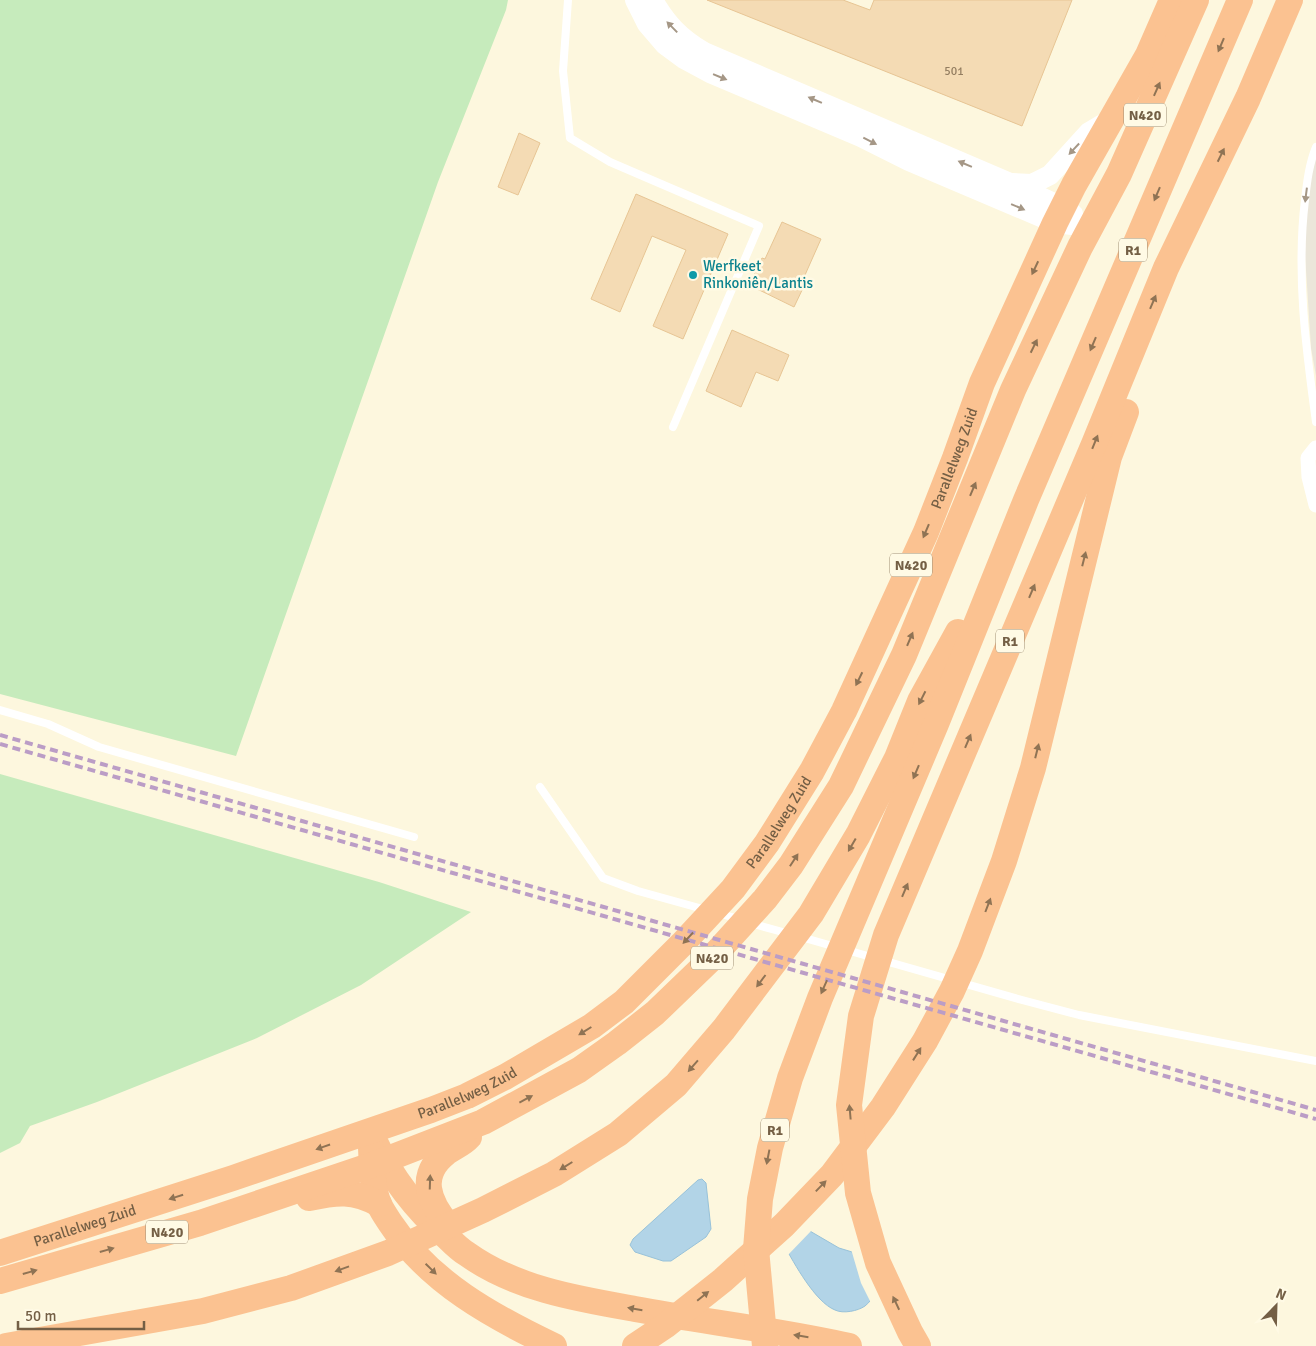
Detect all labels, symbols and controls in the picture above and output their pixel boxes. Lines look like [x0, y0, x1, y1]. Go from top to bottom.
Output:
one-way arrow [666, 21, 678, 33]
one-way arrow [1217, 38, 1225, 53]
house number: 501 [944, 64, 964, 79]
one-way arrow [713, 73, 728, 81]
one-way arrow [1153, 82, 1161, 96]
one-way arrow [808, 96, 822, 104]
road number: N420 [1124, 104, 1166, 126]
one-way arrow [862, 137, 877, 145]
one-way arrow [1068, 142, 1080, 154]
one-way arrow [1217, 148, 1225, 162]
one-way arrow [958, 159, 972, 167]
one-way arrow [1153, 187, 1161, 201]
one-way arrow [1302, 187, 1310, 203]
one-way arrow [1011, 204, 1025, 212]
road number: R1 [1119, 238, 1147, 262]
place label: Werfkeet Rinkoniên/Lantis [703, 257, 813, 292]
one-way arrow [1031, 261, 1039, 275]
marker: Werfkeet Rinkoniên/Lantis [687, 269, 699, 281]
one-way arrow [1149, 295, 1157, 309]
one-way arrow [1089, 337, 1097, 351]
one-way arrow [1031, 339, 1039, 353]
street label: Parallelweg Zuid [927, 405, 981, 512]
one-way arrow [1092, 435, 1100, 449]
one-way arrow [970, 482, 978, 497]
one-way arrow [922, 524, 930, 538]
one-way arrow [1080, 551, 1088, 566]
road number: N420 [890, 554, 932, 576]
one-way arrow [1028, 584, 1036, 598]
road number: R1 [996, 630, 1024, 652]
one-way arrow [907, 632, 915, 646]
one-way arrow [855, 672, 863, 686]
one-way arrow [918, 691, 926, 705]
one-way arrow [965, 734, 973, 748]
one-way arrow [1033, 743, 1041, 758]
one-way arrow [911, 765, 919, 779]
street label: Parallelweg Zuid [742, 773, 816, 872]
one-way arrow [848, 838, 857, 851]
one-way arrow [789, 853, 799, 867]
one-way arrow [901, 883, 909, 897]
one-way arrow [985, 898, 992, 913]
one-way arrow [682, 932, 694, 944]
road number: N420 [691, 946, 733, 970]
one-way arrow [756, 974, 766, 988]
one-way arrow [820, 980, 828, 994]
one-way arrow [578, 1026, 591, 1035]
one-way arrow [912, 1048, 921, 1061]
one-way arrow [687, 1059, 698, 1072]
street label: Parallelweg Zuid [415, 1063, 520, 1123]
one-way arrow [518, 1095, 533, 1103]
one-way arrow [846, 1104, 854, 1120]
road number: R1 [761, 1118, 789, 1142]
one-way arrow [316, 1144, 331, 1151]
one-way arrow [764, 1150, 772, 1165]
one-way arrow [560, 1162, 573, 1171]
one-way arrow [426, 1173, 434, 1189]
one-way arrow [815, 1180, 827, 1192]
one-way arrow [168, 1193, 183, 1201]
street label: Parallelweg Zuid [31, 1201, 138, 1251]
road number: N420 [146, 1220, 188, 1244]
one-way arrow [99, 1245, 114, 1253]
one-way arrow [424, 1263, 436, 1275]
one-way arrow [335, 1266, 350, 1273]
one-way arrow [22, 1267, 37, 1275]
north arrow [1251, 1281, 1301, 1331]
text: N [1273, 1285, 1289, 1304]
one-way arrow [696, 1291, 709, 1302]
one-way arrow [892, 1296, 900, 1310]
scale bar [18, 1298, 144, 1330]
one-way arrow [627, 1305, 643, 1313]
text: 50 m [25, 1307, 56, 1325]
one-way arrow [793, 1331, 809, 1339]

